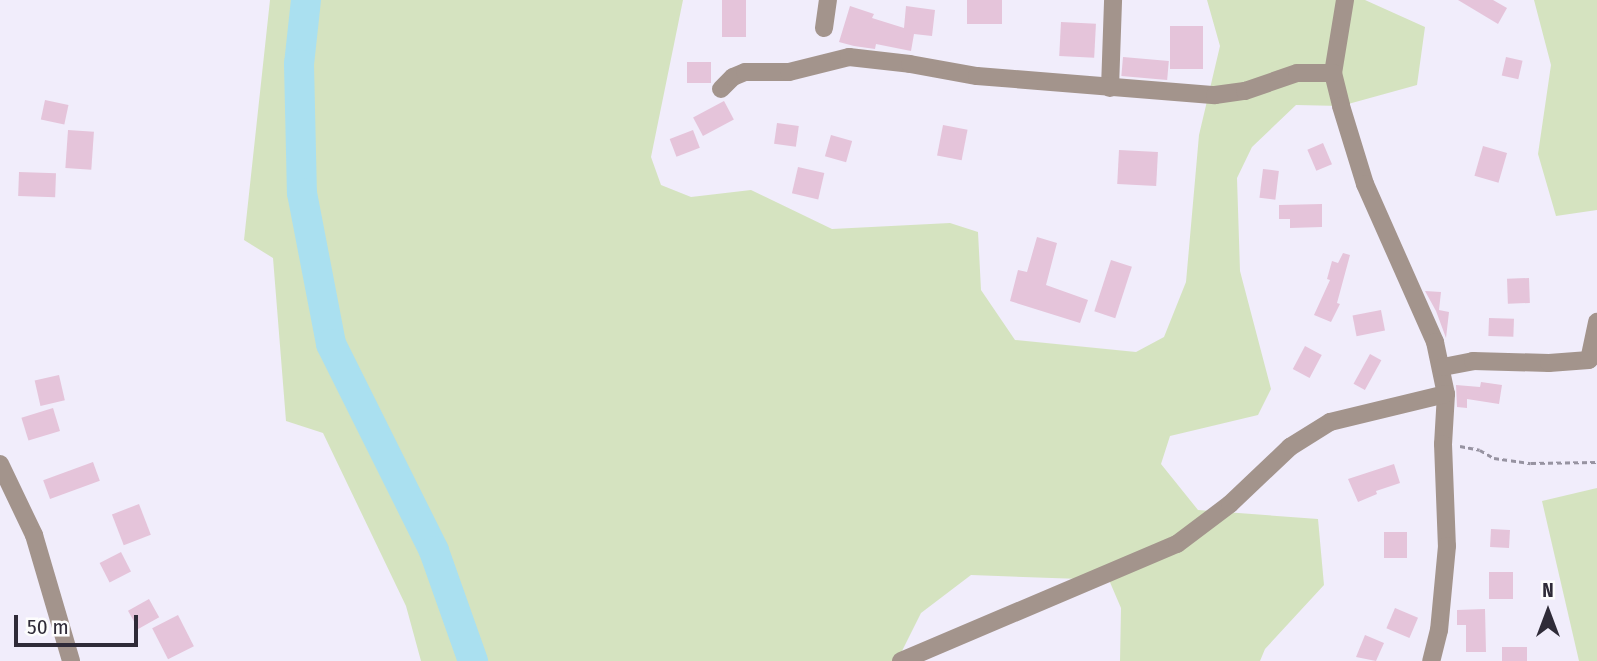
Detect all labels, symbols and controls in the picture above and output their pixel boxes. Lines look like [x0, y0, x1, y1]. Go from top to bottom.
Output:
north arrow [1513, 577, 1583, 647]
text: N [1542, 579, 1554, 602]
scale bar [18, 602, 142, 646]
text: 50 m [27, 614, 69, 640]

